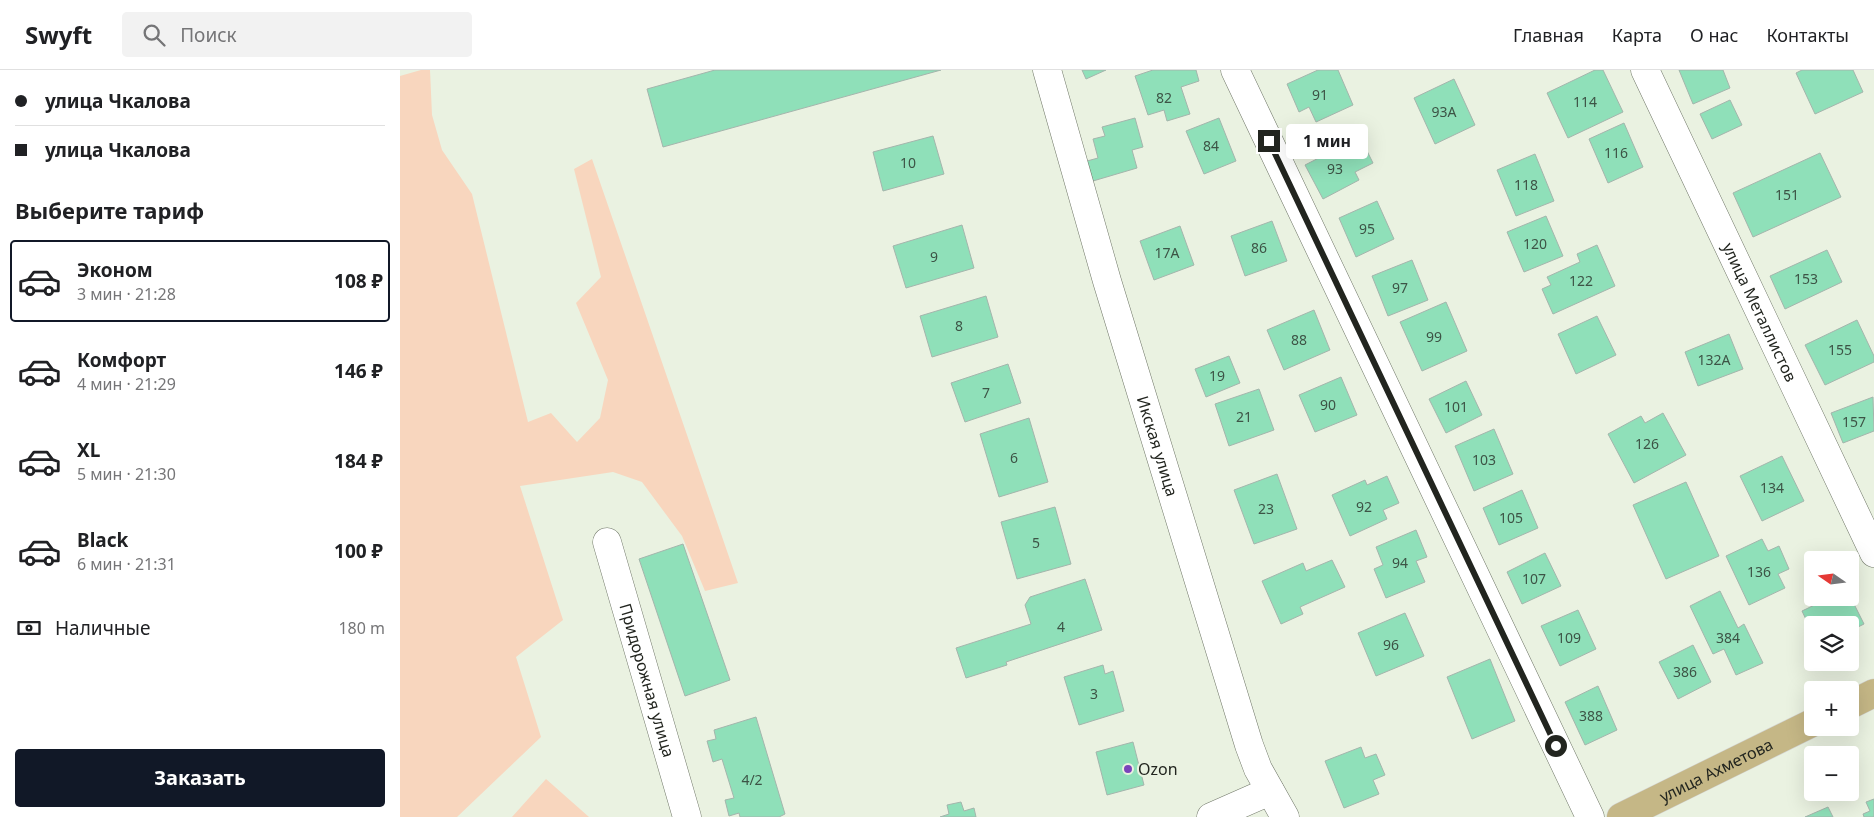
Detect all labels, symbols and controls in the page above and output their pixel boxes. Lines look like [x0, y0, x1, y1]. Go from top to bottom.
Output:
search box [122, 12, 472, 57]
text: Swyft [25, 18, 92, 51]
icon: search [140, 21, 168, 49]
text: Поиск [180, 22, 237, 48]
text: Главная [1513, 23, 1584, 47]
text: Карта [1612, 23, 1662, 47]
text: О нас [1690, 23, 1738, 47]
text: Контакты [1766, 23, 1849, 47]
house number: 91 [1312, 85, 1328, 104]
text: улица Чкалова [45, 88, 191, 114]
house number: 82 [1156, 88, 1172, 107]
house number: 114 [1573, 92, 1597, 111]
house number: 93А [1432, 102, 1457, 121]
callout: 1 мин [1286, 124, 1369, 158]
route end [1258, 130, 1280, 152]
text: 1 мин [1303, 130, 1351, 152]
house number: 84 [1203, 136, 1219, 155]
text: улица Чкалова [45, 137, 191, 163]
house number: 116 [1604, 143, 1628, 162]
house number: 10 [900, 153, 916, 172]
house number: 93 [1327, 159, 1343, 178]
house number: 118 [1514, 175, 1538, 194]
house number: 151 [1775, 185, 1799, 204]
text: Выберите тариф [15, 195, 204, 225]
house number: 95 [1359, 219, 1375, 238]
house number: 120 [1523, 234, 1547, 253]
house number: 86 [1251, 238, 1267, 257]
street label: улица Металлистов [1717, 239, 1802, 385]
house number: 17А [1155, 243, 1180, 262]
house number: 9 [930, 247, 938, 266]
text: Эконом [77, 257, 153, 283]
icon: car [17, 259, 62, 304]
text: 108 ₽ [334, 268, 383, 294]
house number: 153 [1794, 269, 1818, 288]
house number: 122 [1569, 271, 1593, 290]
house number: 97 [1392, 278, 1408, 297]
text: 3 мин · 21:28 [77, 283, 176, 305]
house number: 8 [955, 316, 963, 335]
house number: 99 [1426, 327, 1442, 346]
house number: 88 [1291, 330, 1307, 349]
house number: 155 [1828, 340, 1852, 359]
text: Комфорт [77, 347, 166, 373]
icon: car [17, 349, 62, 394]
house number: 132А [1698, 350, 1731, 369]
text: 146 ₽ [334, 358, 383, 384]
house number: 19 [1209, 366, 1225, 385]
text: 4 мин · 21:29 [77, 373, 176, 395]
house number: 7 [982, 383, 990, 402]
street label: Икская улица [1132, 393, 1183, 499]
house number: 90 [1320, 395, 1336, 414]
house number: 101 [1444, 397, 1468, 416]
house number: 21 [1236, 407, 1252, 426]
house number: 157 [1842, 412, 1866, 431]
house number: 126 [1635, 434, 1659, 453]
text: XL [77, 437, 100, 463]
icon: car [17, 439, 62, 484]
text: 184 ₽ [334, 448, 383, 474]
house number: 6 [1010, 448, 1018, 467]
house number: 103 [1472, 450, 1496, 469]
text: 5 мин · 21:30 [77, 463, 176, 485]
house number: 134 [1760, 478, 1784, 497]
house number: 92 [1356, 497, 1372, 516]
house number: 23 [1258, 499, 1274, 518]
house number: 105 [1499, 508, 1523, 527]
text: Black [77, 527, 128, 553]
icon: car [17, 529, 62, 574]
house number: 5 [1032, 533, 1040, 552]
text: 100 ₽ [334, 538, 383, 564]
north arrow [1804, 551, 1859, 606]
map controls [1804, 551, 1859, 801]
text: 6 мин · 21:31 [77, 553, 176, 575]
house number: 94 [1392, 553, 1408, 572]
house number: 136 [1747, 562, 1771, 581]
house number: 107 [1522, 569, 1546, 588]
street label: Придорожная улица [614, 601, 680, 760]
icon: cash [15, 614, 43, 642]
text: Наличные [55, 615, 150, 641]
button: layers [1804, 616, 1859, 671]
text: 180 m [338, 617, 385, 639]
house number: 4 [1057, 617, 1065, 636]
house number: 109 [1557, 628, 1581, 647]
house number: 384 [1716, 628, 1740, 647]
house number: 96 [1383, 635, 1399, 654]
house number: 386 [1673, 662, 1697, 681]
button: + [1804, 681, 1859, 736]
house number: 3 [1090, 684, 1098, 703]
house number: 388 [1579, 706, 1603, 725]
street label: улица Ахметова [1656, 733, 1776, 807]
route start [1545, 735, 1567, 757]
button: − [1804, 746, 1859, 801]
button: Заказать [15, 749, 385, 807]
place label: Ozon [1138, 758, 1178, 780]
marker: Ozon [1122, 763, 1134, 775]
house number: 4/2 [741, 770, 763, 789]

